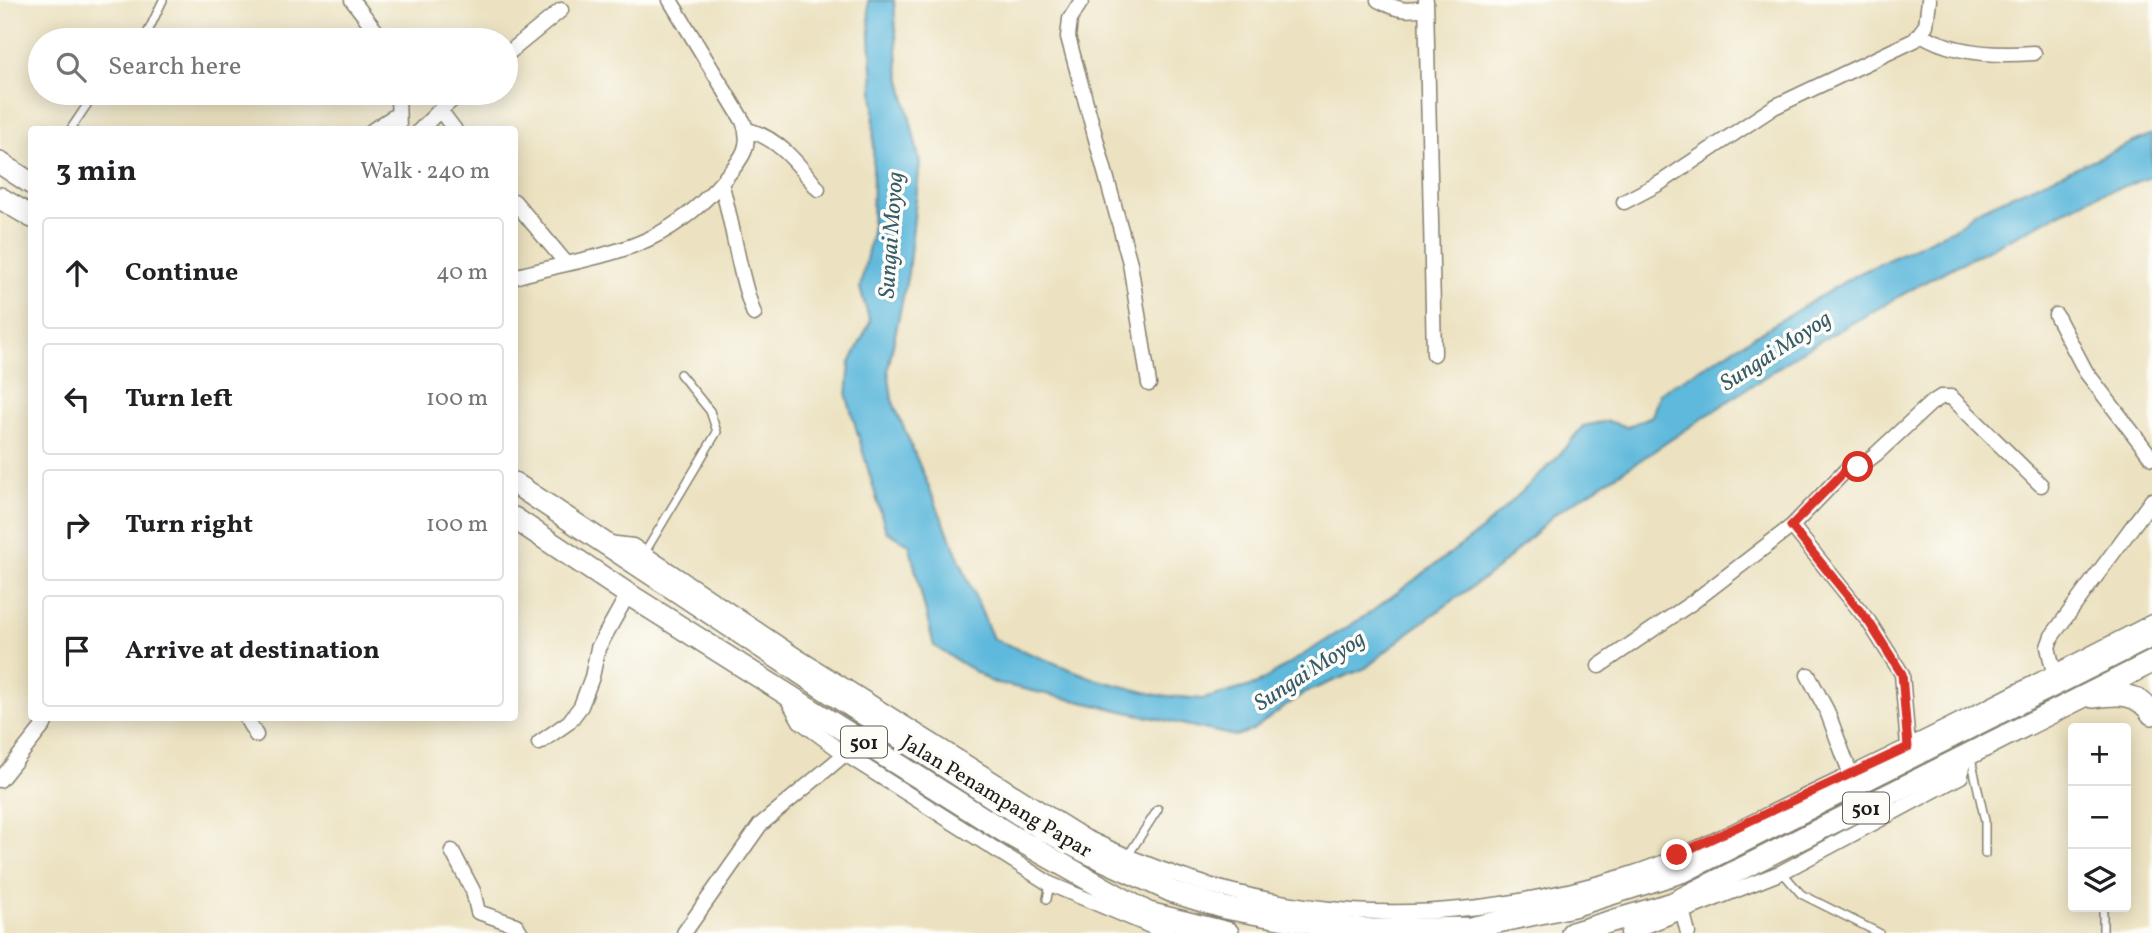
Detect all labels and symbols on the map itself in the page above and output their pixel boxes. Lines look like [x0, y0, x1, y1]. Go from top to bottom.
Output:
water label: Sungai Moyog [872, 171, 912, 299]
water label: Sungai Moyog [1714, 304, 1838, 400]
route start [1842, 451, 1873, 482]
water label: Sungai Moyog [1248, 624, 1372, 720]
road number: 501 [841, 726, 887, 758]
street label: Jalan Penampang Papar [895, 729, 1097, 866]
road number: 501 [1843, 792, 1889, 824]
route end [1661, 839, 1692, 870]

